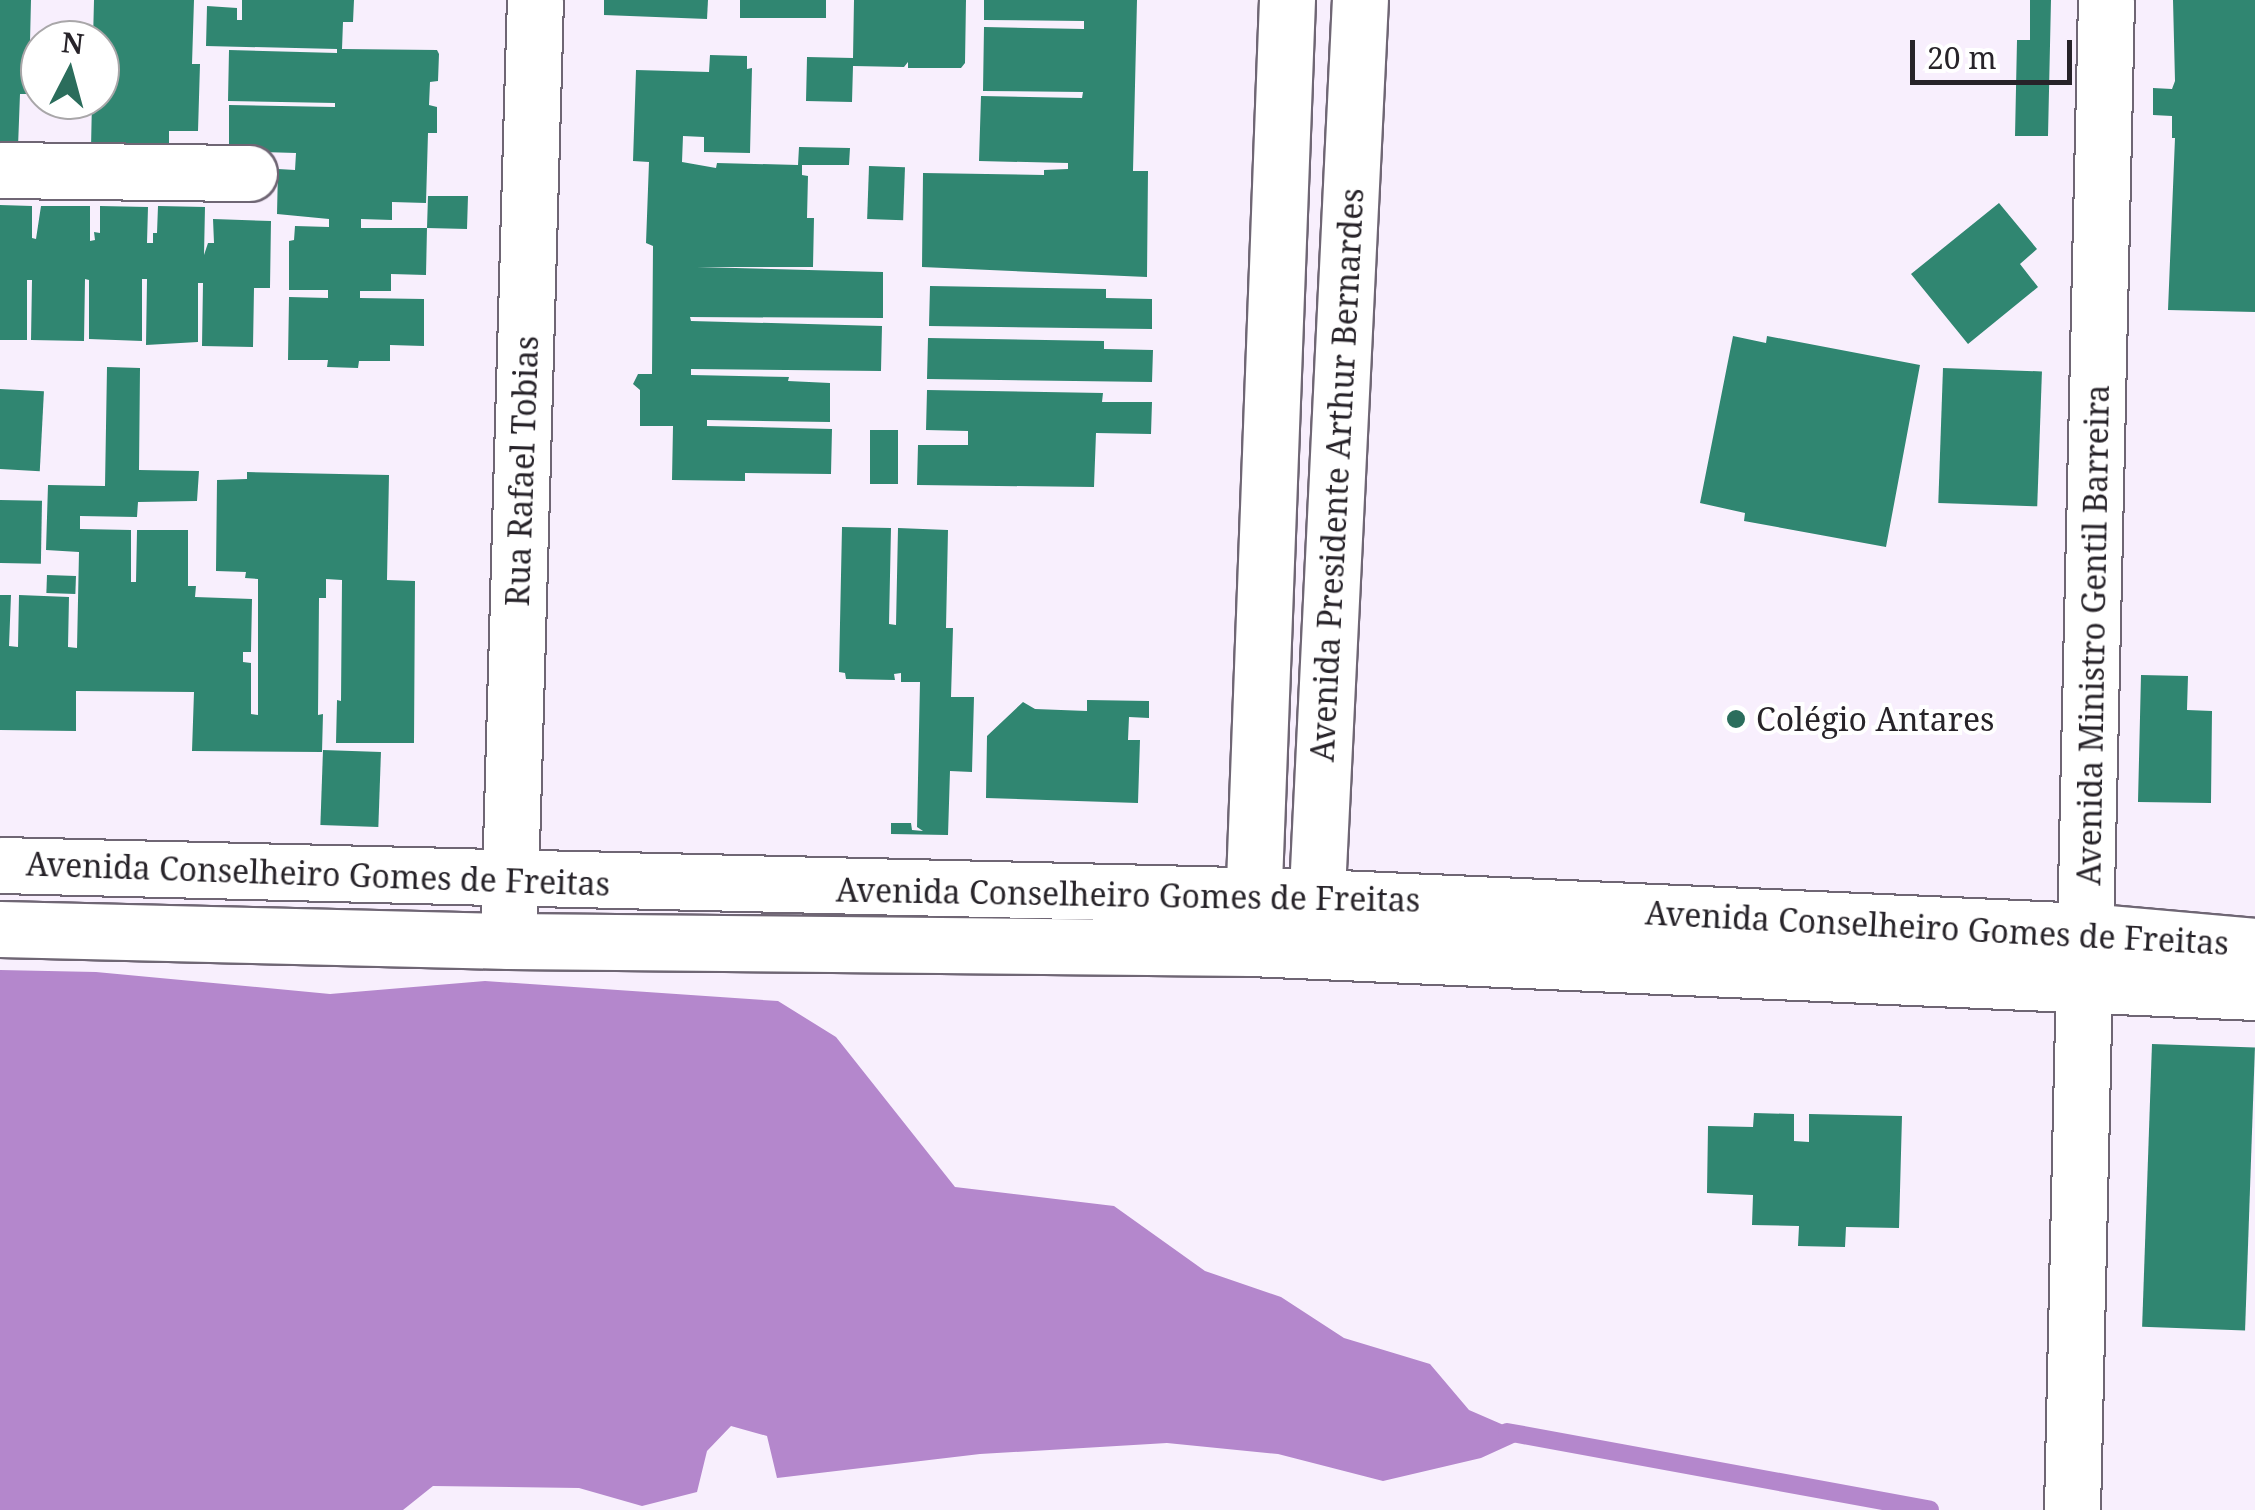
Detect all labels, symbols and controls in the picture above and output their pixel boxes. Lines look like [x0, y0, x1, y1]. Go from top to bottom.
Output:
north arrow [20, 20, 120, 120]
scale bar [1915, 20, 2078, 82]
text: N [60, 22, 86, 62]
text: 20 m [1927, 37, 1997, 78]
street label: Avenida Presidente Arthur Bernardes [1303, 187, 1371, 763]
street label: Rua Rafael Tobias [498, 335, 546, 607]
street label: Avenida Ministro Gentil Barreira [2069, 384, 2117, 886]
place label: Colégio Antares [1756, 700, 1994, 738]
marker: Colégio Antares [1725, 708, 1747, 730]
street label: Avenida Conselheiro Gomes de Freitas [25, 845, 611, 903]
street label: Avenida Conselheiro Gomes de Freitas [835, 871, 1421, 919]
street label: Avenida Conselheiro Gomes de Freitas [1644, 894, 2230, 962]

